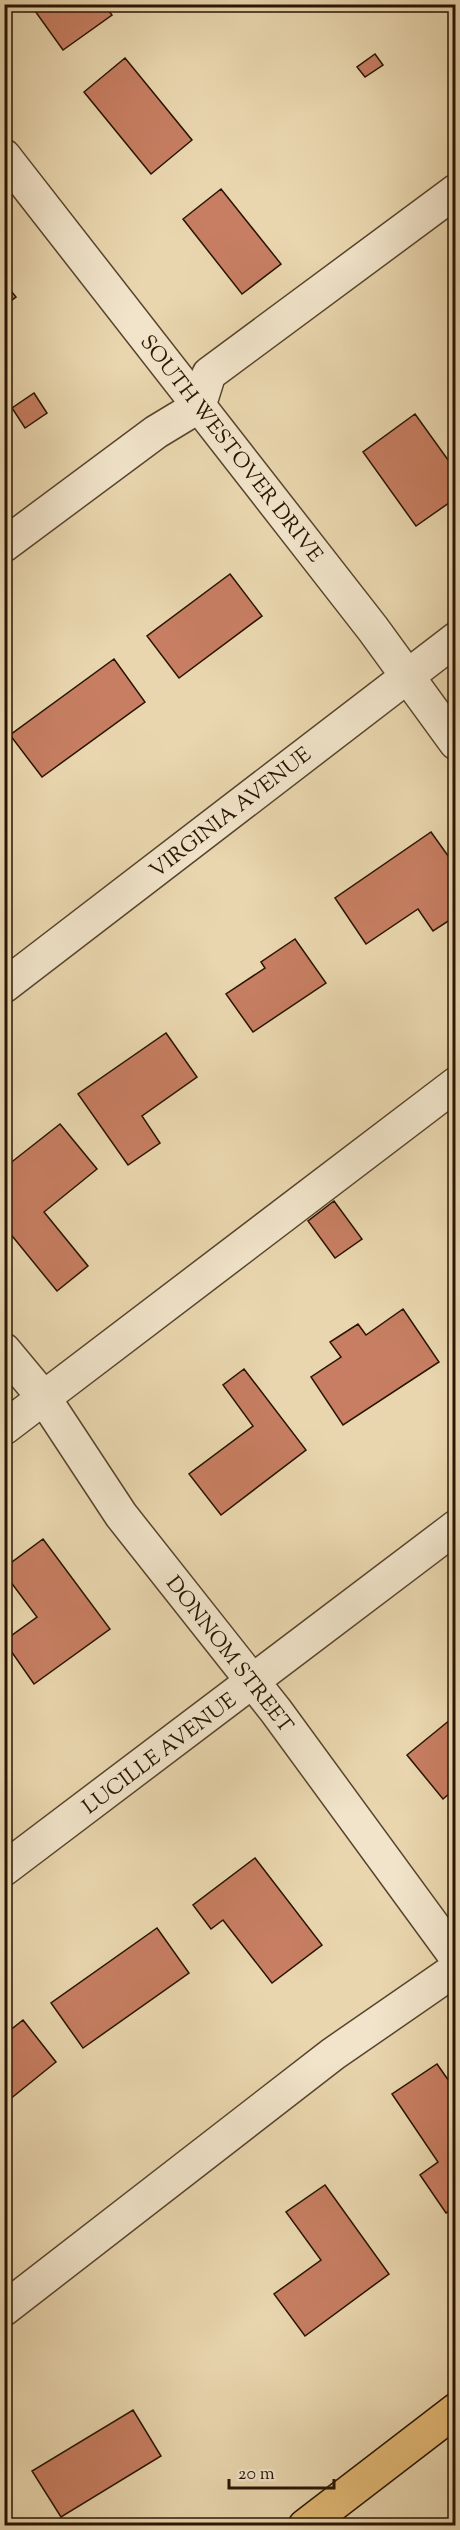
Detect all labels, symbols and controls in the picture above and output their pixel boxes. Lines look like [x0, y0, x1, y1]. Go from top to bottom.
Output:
street label: SOUTH WESTOVER DRIVE [132, 329, 329, 570]
street label: VIRGINIA AVENUE [144, 741, 319, 886]
street label: DONNOM STREET [158, 1571, 299, 1740]
street label: LUCILLE AVENUE [77, 1687, 244, 1822]
scale bar [229, 2452, 334, 2490]
text: 20 m [238, 2462, 275, 2488]

